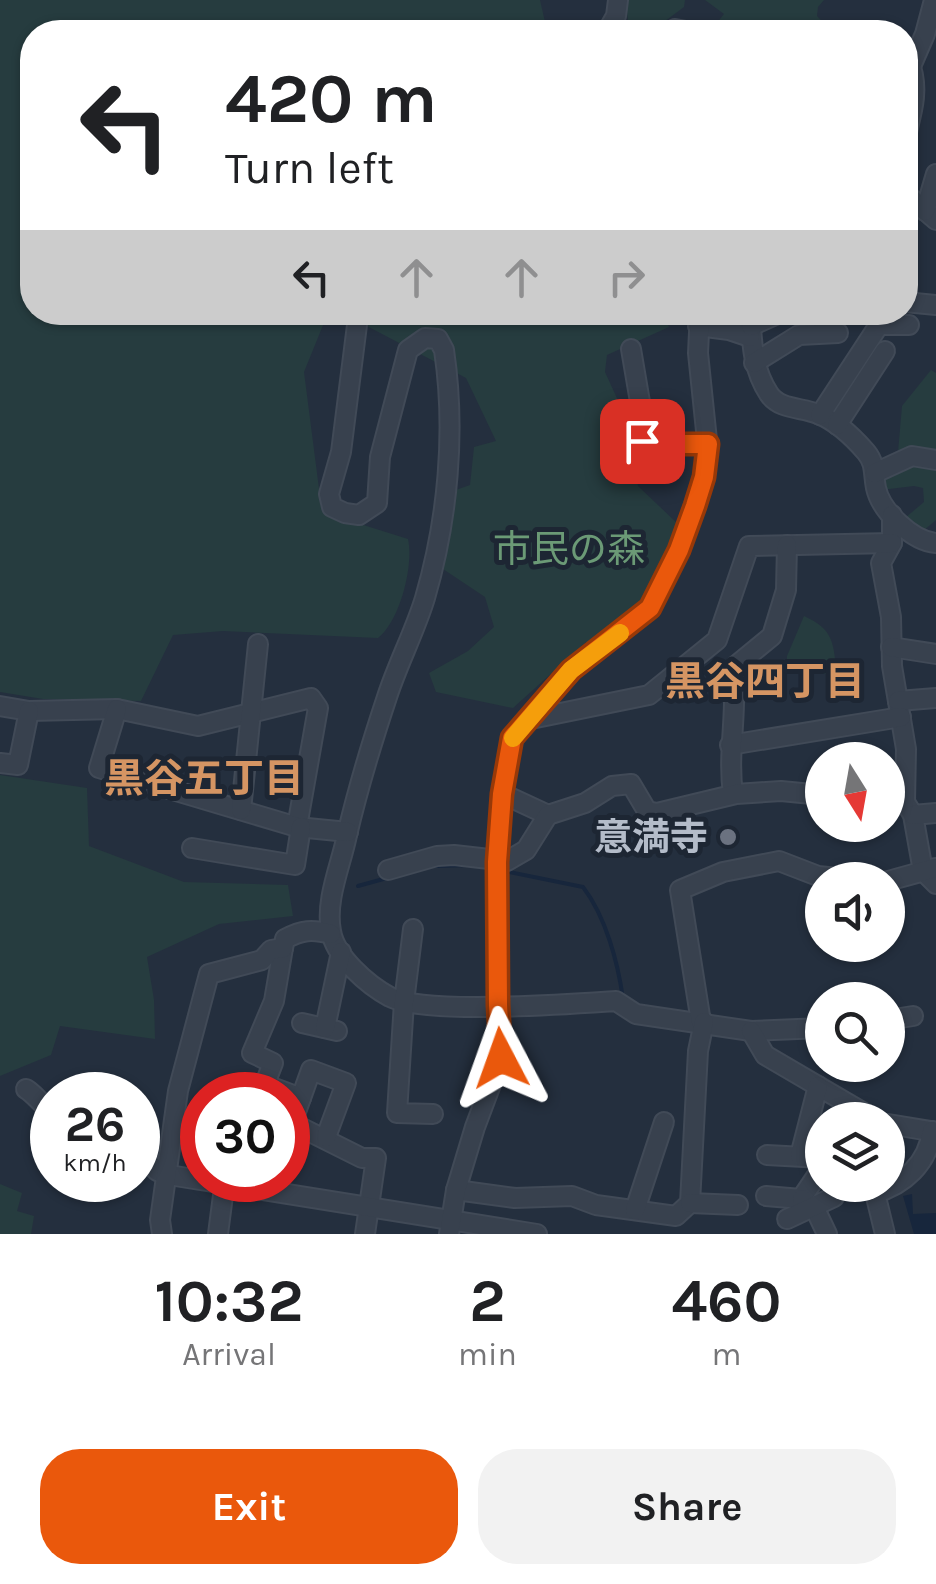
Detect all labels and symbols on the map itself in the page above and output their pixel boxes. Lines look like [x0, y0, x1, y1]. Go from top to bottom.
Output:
pin [600, 399, 685, 484]
park label: 市民の森 [493, 527, 645, 572]
district label: 黒谷四丁目 [665, 658, 865, 705]
north arrow [805, 742, 905, 842]
district label: 黒谷五丁目 [104, 755, 304, 802]
place label: 意満寺 [594, 815, 708, 860]
marker: 意満寺 [717, 826, 739, 848]
position arrow [449, 1006, 553, 1110]
speed limit sign: 30 [180, 1072, 310, 1202]

